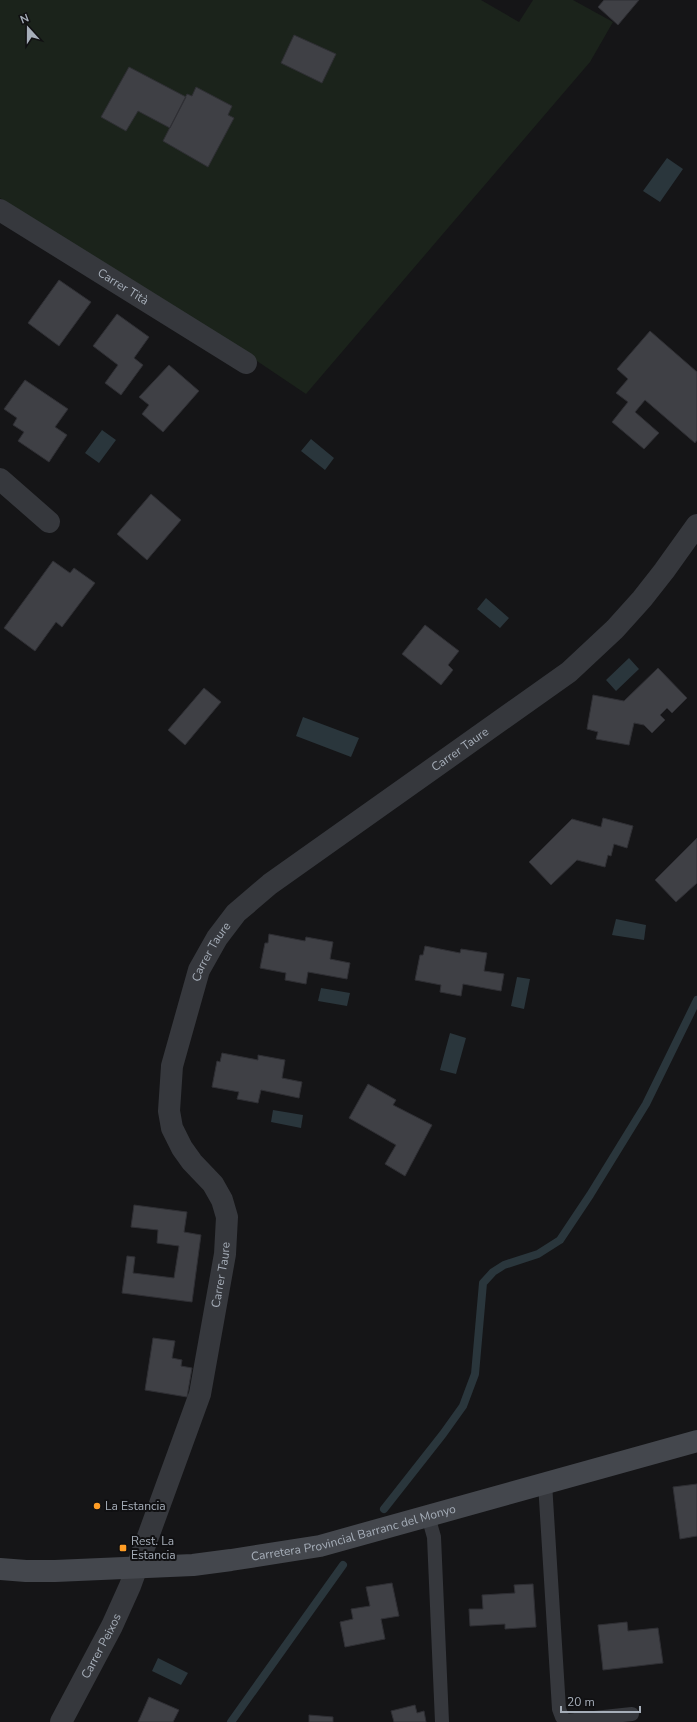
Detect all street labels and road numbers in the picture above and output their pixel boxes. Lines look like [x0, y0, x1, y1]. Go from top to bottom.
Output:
street label: Carrer Tità [95, 265, 152, 308]
street label: Carrer Taure [428, 724, 492, 775]
street label: Carrer Taure [188, 919, 234, 983]
street label: Carrer Taure [208, 1241, 234, 1309]
street label: Carretera Provincial Barranc del Monyo [250, 1500, 458, 1565]
street label: Carrer Peixos [77, 1611, 125, 1681]

